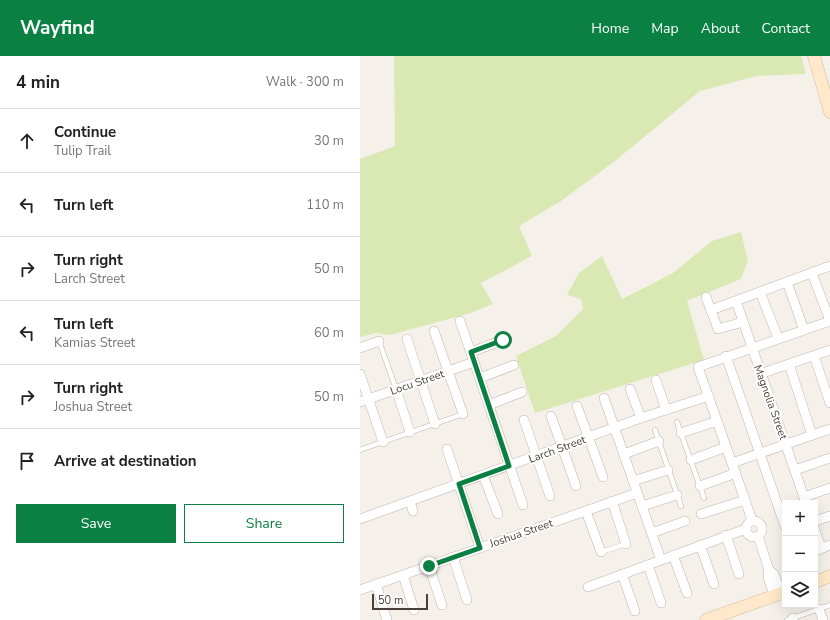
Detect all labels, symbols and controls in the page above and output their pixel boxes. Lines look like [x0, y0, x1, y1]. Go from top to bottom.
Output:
text: Wayfind [20, 15, 95, 41]
text: Home [591, 19, 629, 38]
text: Map [651, 19, 679, 38]
text: About [701, 19, 740, 38]
text: Contact [762, 19, 810, 38]
text: 4 min [16, 71, 60, 94]
text: Walk · 300 m [266, 73, 344, 91]
text: Continue [54, 122, 116, 142]
icon: ahead [16, 130, 38, 152]
text: 30 m [314, 132, 344, 150]
text: Tulip Trail [54, 142, 111, 160]
icon: left [16, 194, 38, 216]
text: Turn left [54, 195, 113, 215]
text: 110 m [306, 196, 344, 214]
text: Turn right [54, 250, 123, 270]
icon: right [16, 258, 38, 280]
text: 50 m [314, 260, 344, 278]
text: Larch Street [54, 270, 125, 288]
text: Turn left [54, 314, 113, 334]
icon: left [16, 322, 38, 344]
text: 60 m [314, 324, 344, 342]
route start [494, 331, 512, 349]
text: Kamias Street [54, 334, 135, 352]
street label: Magnolia Street [750, 363, 791, 442]
street label: Locu Street [388, 366, 446, 399]
text: Turn right [54, 378, 123, 398]
icon: right [16, 386, 38, 408]
text: 50 m [314, 388, 344, 406]
text: Joshua Street [54, 398, 132, 416]
street label: Larch Street [526, 432, 588, 467]
icon: arrive [16, 450, 38, 472]
text: Arrive at destination [54, 451, 197, 471]
map controls [782, 500, 818, 608]
button: + [782, 500, 818, 536]
button: Save [16, 504, 176, 543]
button: Share [184, 504, 344, 543]
street label: Joshua Street [487, 516, 555, 552]
button: − [782, 536, 818, 572]
route end [420, 557, 438, 575]
button: layers [782, 572, 818, 608]
scale bar [372, 592, 428, 611]
text: 50 m [378, 593, 403, 608]

